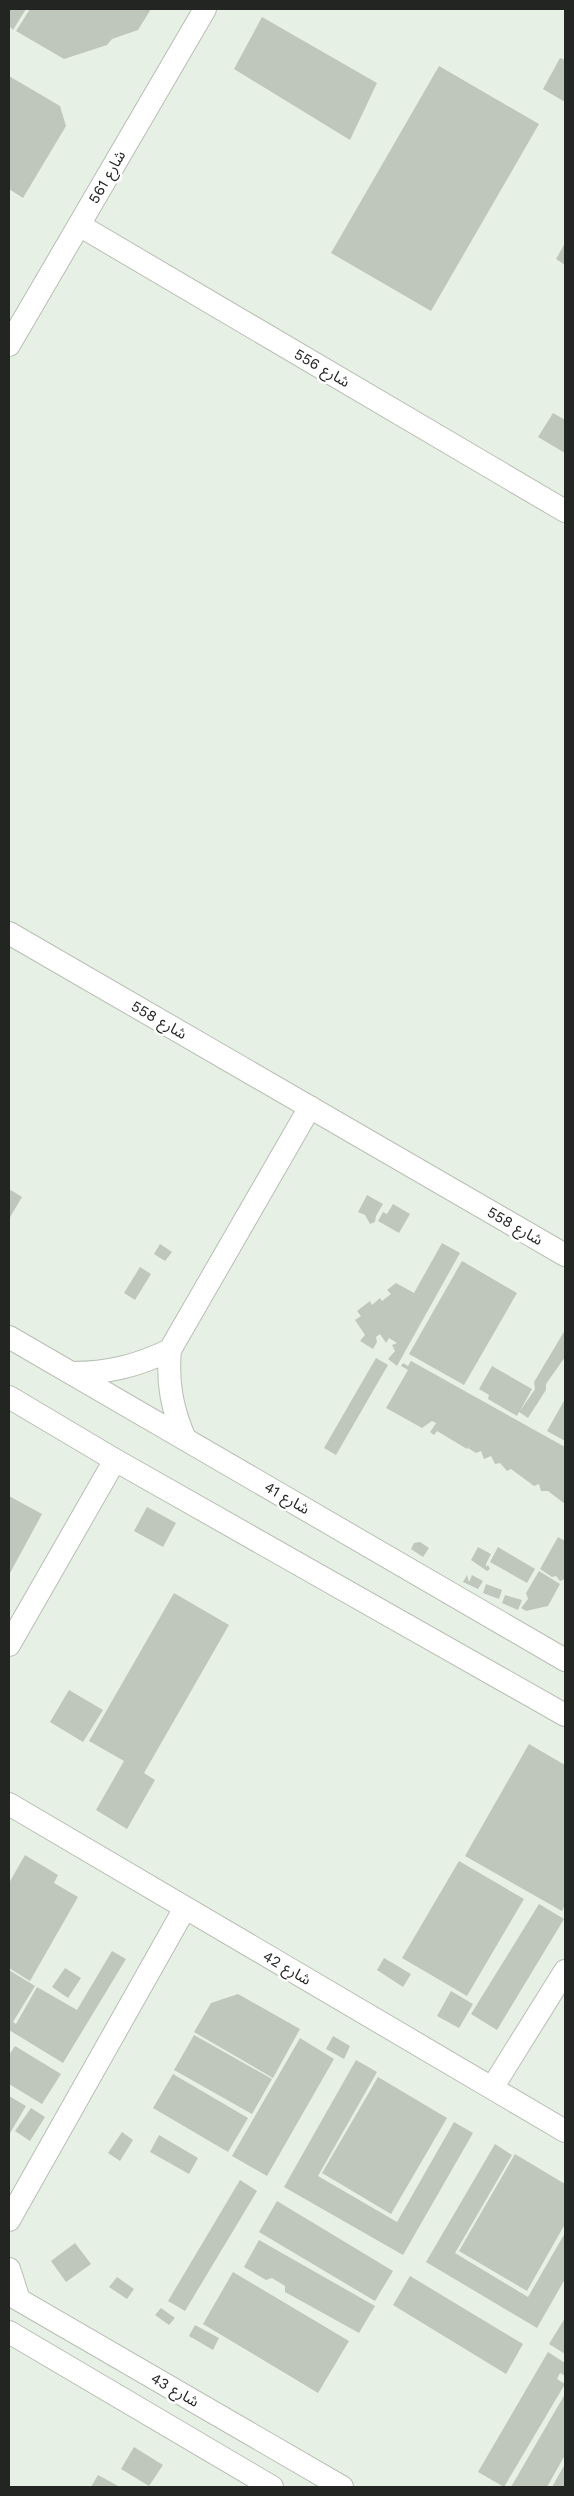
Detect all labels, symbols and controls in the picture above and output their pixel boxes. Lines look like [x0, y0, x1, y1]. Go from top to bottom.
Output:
street label: شارع 561 [85, 147, 132, 208]
street label: شارع 556 [290, 345, 353, 394]
street label: شارع 558 [127, 997, 190, 1046]
street label: شارع 558 [483, 1203, 546, 1252]
street label: شارع 41 [260, 1478, 313, 1521]
street label: شارع 42 [258, 1947, 314, 1992]
street label: شارع 43 [146, 2369, 202, 2414]

